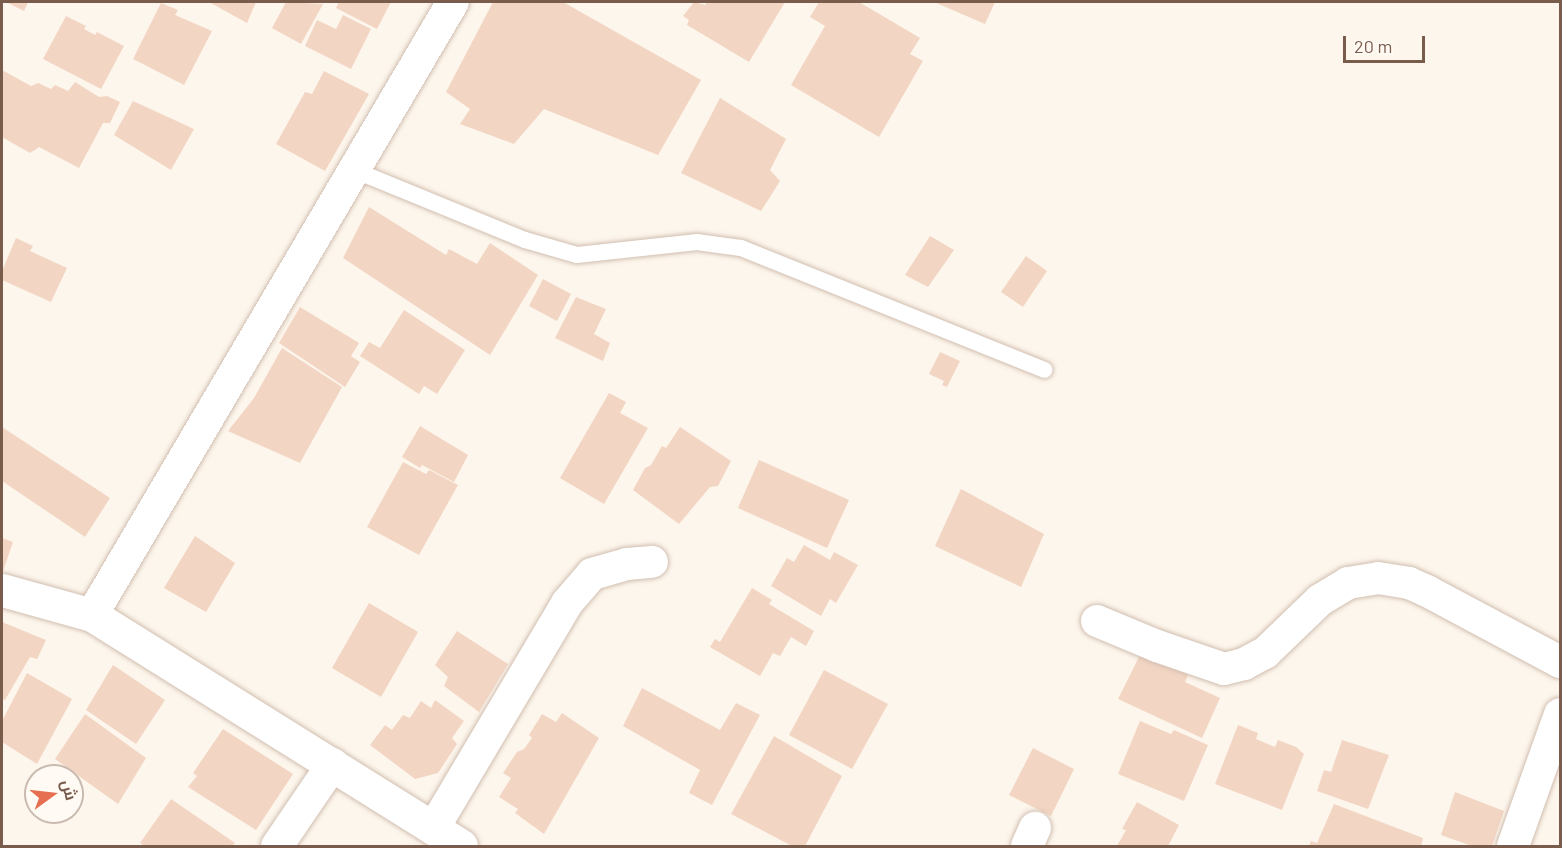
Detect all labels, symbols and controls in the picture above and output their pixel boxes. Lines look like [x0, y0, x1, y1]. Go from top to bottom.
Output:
scale bar [1346, 24, 1428, 62]
text: 20 m [1354, 35, 1392, 57]
north arrow [24, 764, 84, 824]
text: ش [58, 777, 82, 802]

